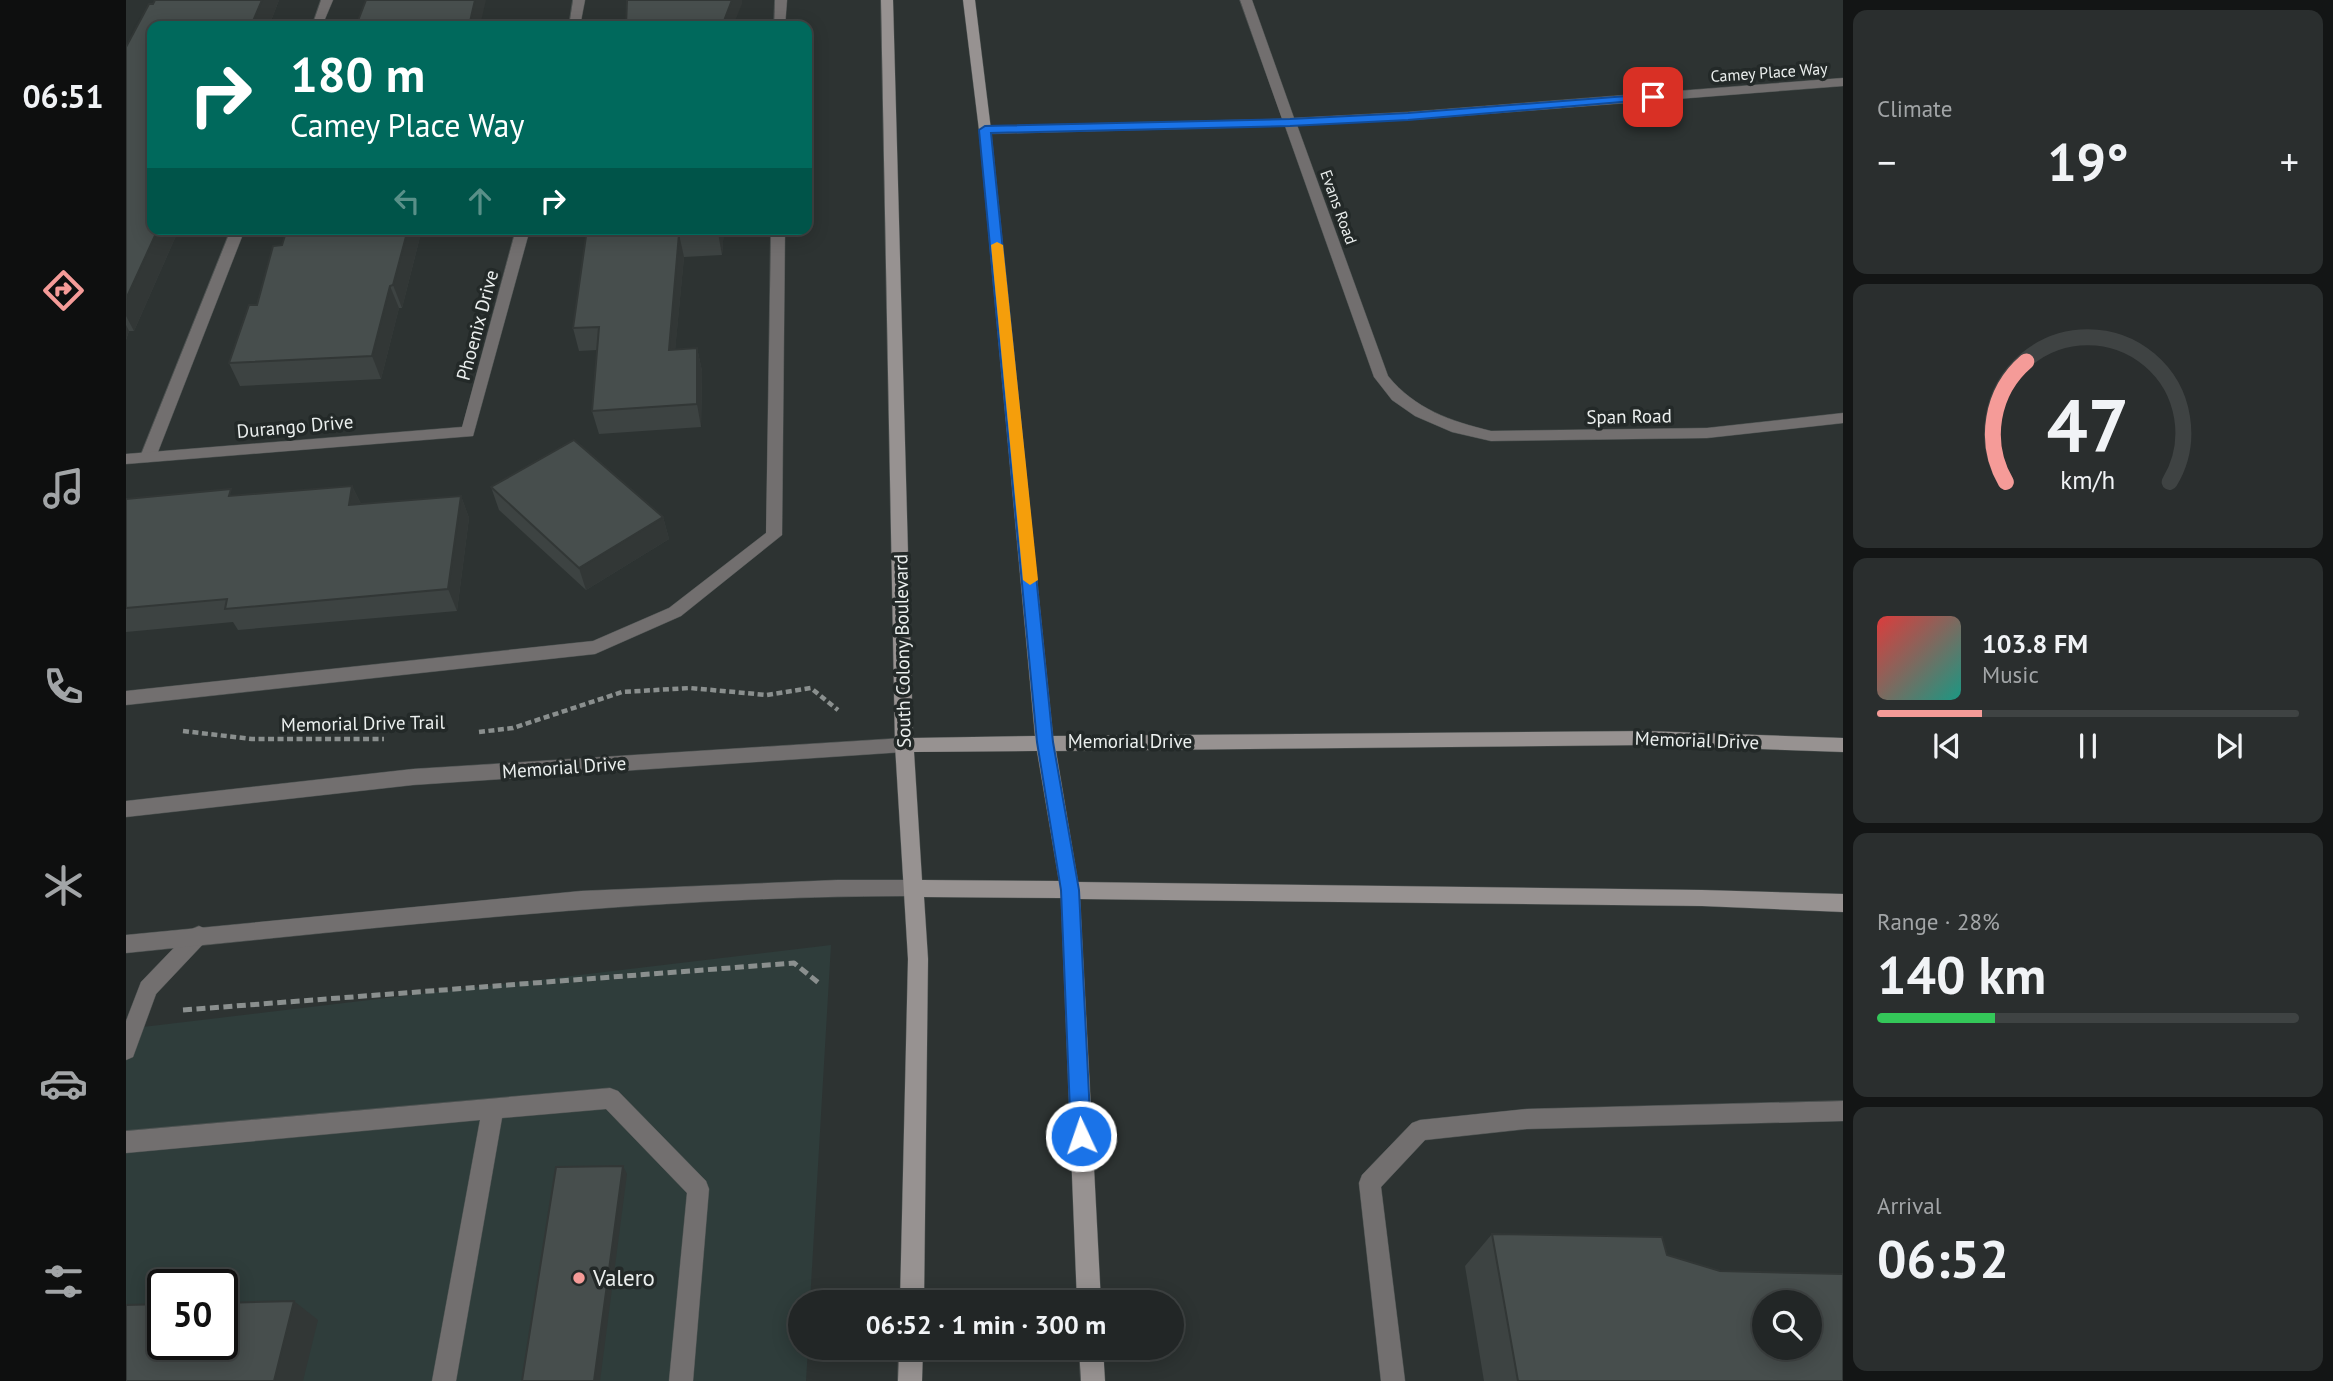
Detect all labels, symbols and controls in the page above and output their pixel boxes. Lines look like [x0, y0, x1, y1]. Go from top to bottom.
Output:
text: 180 m [290, 42, 425, 106]
icon: right [175, 49, 266, 140]
street label: Camey Place Way [1710, 58, 1829, 86]
pin [1623, 67, 1683, 127]
text: 06:51 [22, 75, 104, 117]
icon: arrive [1634, 78, 1672, 116]
text: Climate [1877, 94, 1952, 123]
text: Camey Place Way [290, 104, 524, 146]
text: 19° [2047, 128, 2129, 195]
text: − [1877, 137, 1896, 186]
text: + [2280, 137, 2299, 186]
street label: Evans Road [1316, 167, 1362, 247]
icon: left [388, 182, 426, 220]
icon: ahead [461, 182, 499, 220]
icon: right [534, 182, 572, 220]
icon: directions [39, 266, 88, 315]
street label: Phoenix Drive [451, 267, 503, 383]
text: 47 [2047, 379, 2129, 473]
street label: Span Road [1586, 403, 1672, 429]
street label: Durango Drive [236, 409, 354, 443]
icon: music [39, 464, 88, 513]
text: km/h [2061, 464, 2115, 496]
street label: South Colony Boulevard [888, 554, 916, 748]
text: 103.8 FM [1982, 627, 2088, 660]
text: Music [1982, 660, 2039, 689]
icon: phone [39, 662, 88, 711]
street label: Memorial Drive Trail [281, 710, 446, 736]
street label: Memorial Drive [1634, 726, 1760, 754]
icon: previous [1928, 727, 1966, 765]
icon: pause [2069, 727, 2107, 765]
icon: next [2210, 727, 2248, 765]
street label: Memorial Drive [1068, 729, 1192, 753]
street label: Memorial Drive [501, 751, 627, 783]
icon: climate [39, 861, 88, 910]
text: Range · 28% [1877, 907, 2000, 936]
text: 140 km [1877, 941, 2046, 1008]
icon: car [39, 1059, 88, 1108]
position arrow [1044, 1099, 1118, 1173]
text: Arrival [1877, 1191, 1941, 1220]
text: 06:52 [1877, 1225, 2009, 1292]
icon: filters [39, 1257, 88, 1306]
place label: Valero [592, 1263, 655, 1292]
speed limit sign: 50 [147, 1269, 238, 1360]
marker: Valero [571, 1270, 587, 1286]
map controls [1752, 1290, 1822, 1360]
button: search [1752, 1290, 1822, 1360]
text: 06:52 · 1 min · 300 m [866, 1308, 1106, 1341]

